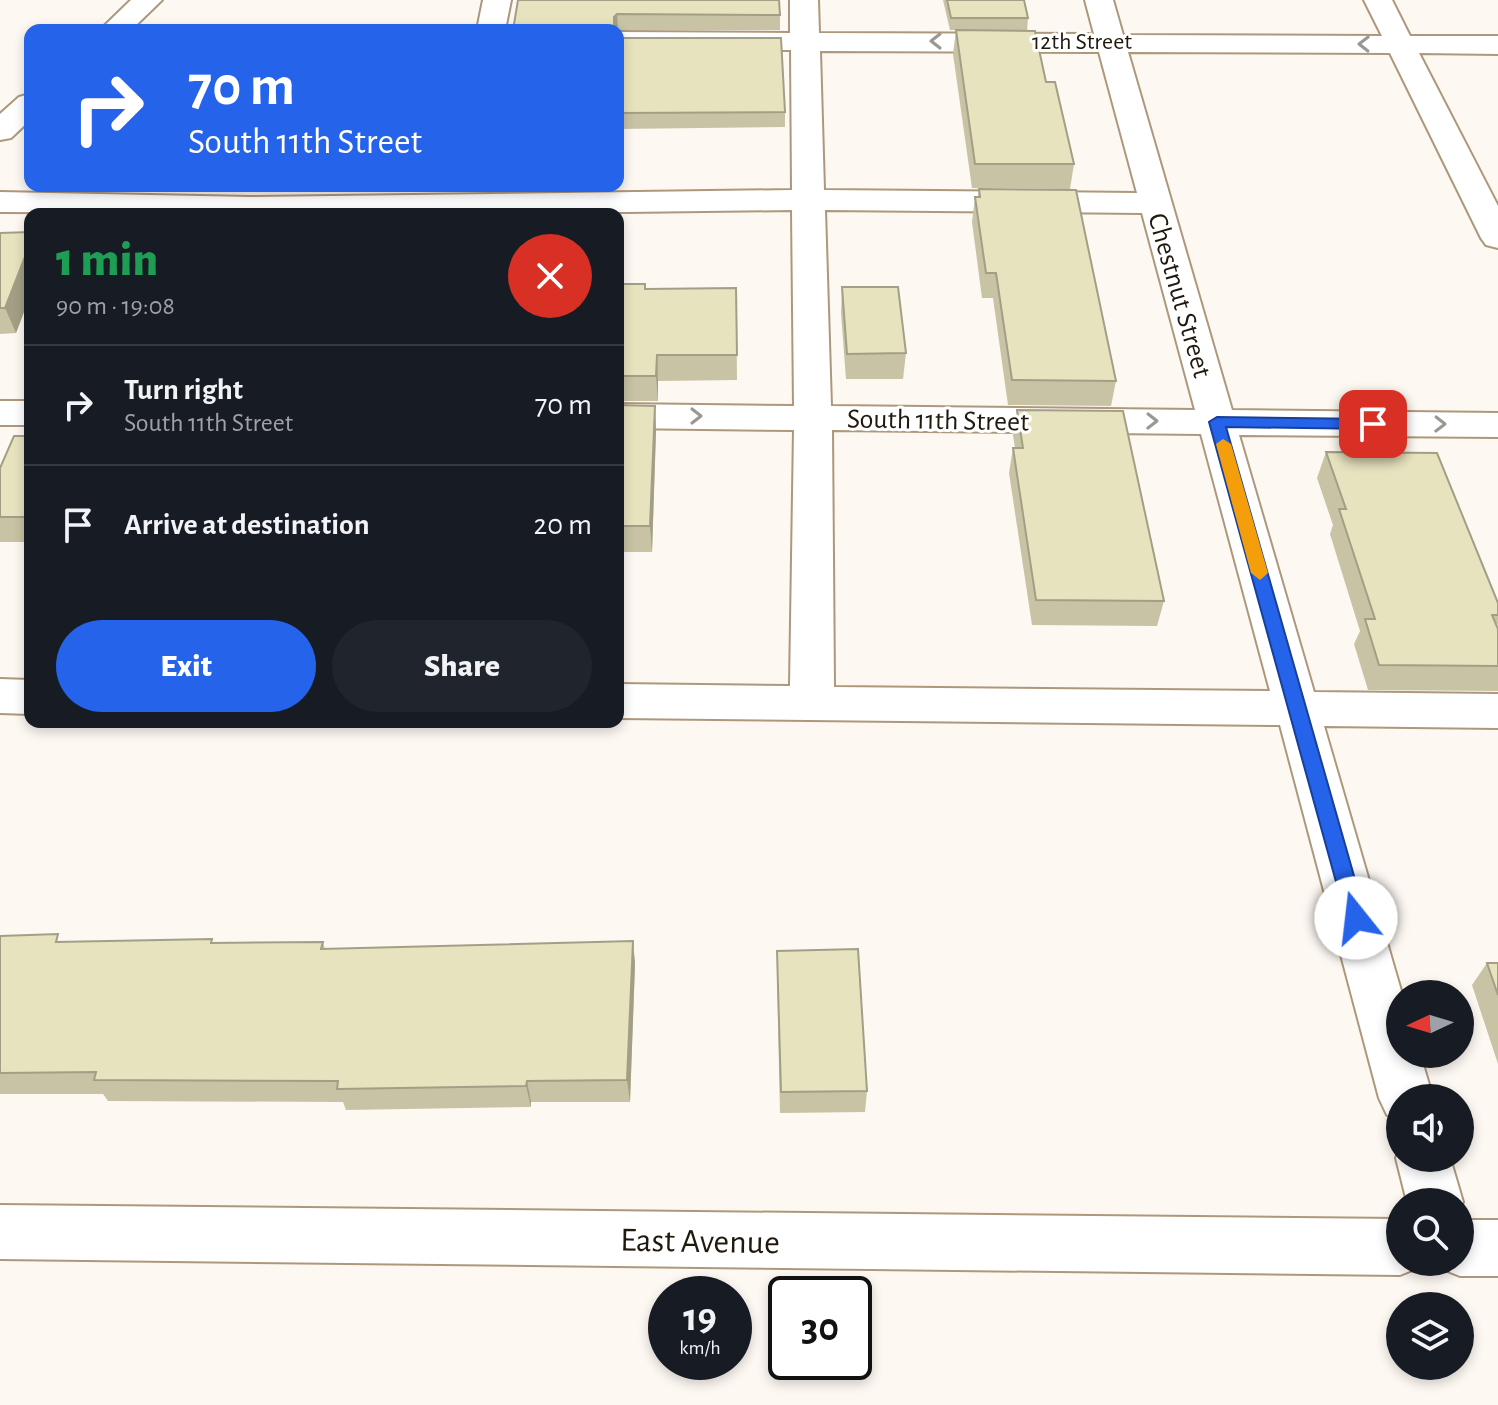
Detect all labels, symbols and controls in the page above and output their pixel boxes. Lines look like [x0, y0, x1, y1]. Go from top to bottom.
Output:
street label: 12th Street [1032, 30, 1132, 54]
one-way arrow [929, 32, 942, 50]
one-way arrow [1357, 35, 1370, 53]
icon: right [56, 56, 160, 160]
text: 70 m [188, 59, 295, 115]
text: South 11th Street [188, 124, 422, 160]
street label: Chestnut Street [1142, 210, 1216, 381]
button: close [508, 234, 592, 318]
text: 1 min [56, 237, 158, 285]
text: 90 m · 19:08 [56, 293, 175, 319]
text: Turn right [124, 375, 243, 405]
icon: right [56, 383, 100, 427]
text: 70 m [535, 390, 592, 420]
pin [1339, 390, 1407, 458]
icon: arrive [1351, 402, 1395, 446]
street label: South 11th Street [847, 405, 1029, 437]
one-way arrow [690, 407, 703, 425]
text: South 11th Street [124, 410, 293, 436]
one-way arrow [1146, 413, 1159, 430]
one-way arrow [1434, 415, 1447, 433]
icon: arrive [56, 503, 100, 547]
text: Arrive at destination [124, 510, 370, 540]
text: 20 m [534, 510, 592, 540]
button: Exit [56, 620, 316, 712]
button: Share [332, 620, 592, 712]
position arrow [1314, 876, 1398, 960]
north arrow [1386, 980, 1474, 1068]
map controls [1386, 980, 1474, 1380]
button: sound [1386, 1084, 1474, 1172]
button: search [1386, 1188, 1474, 1276]
street label: East Avenue [620, 1224, 780, 1260]
speed limit sign: 30 [768, 1276, 872, 1380]
button: layers [1386, 1292, 1474, 1380]
text: 19 [683, 1298, 717, 1338]
text: km/h [679, 1338, 721, 1358]

